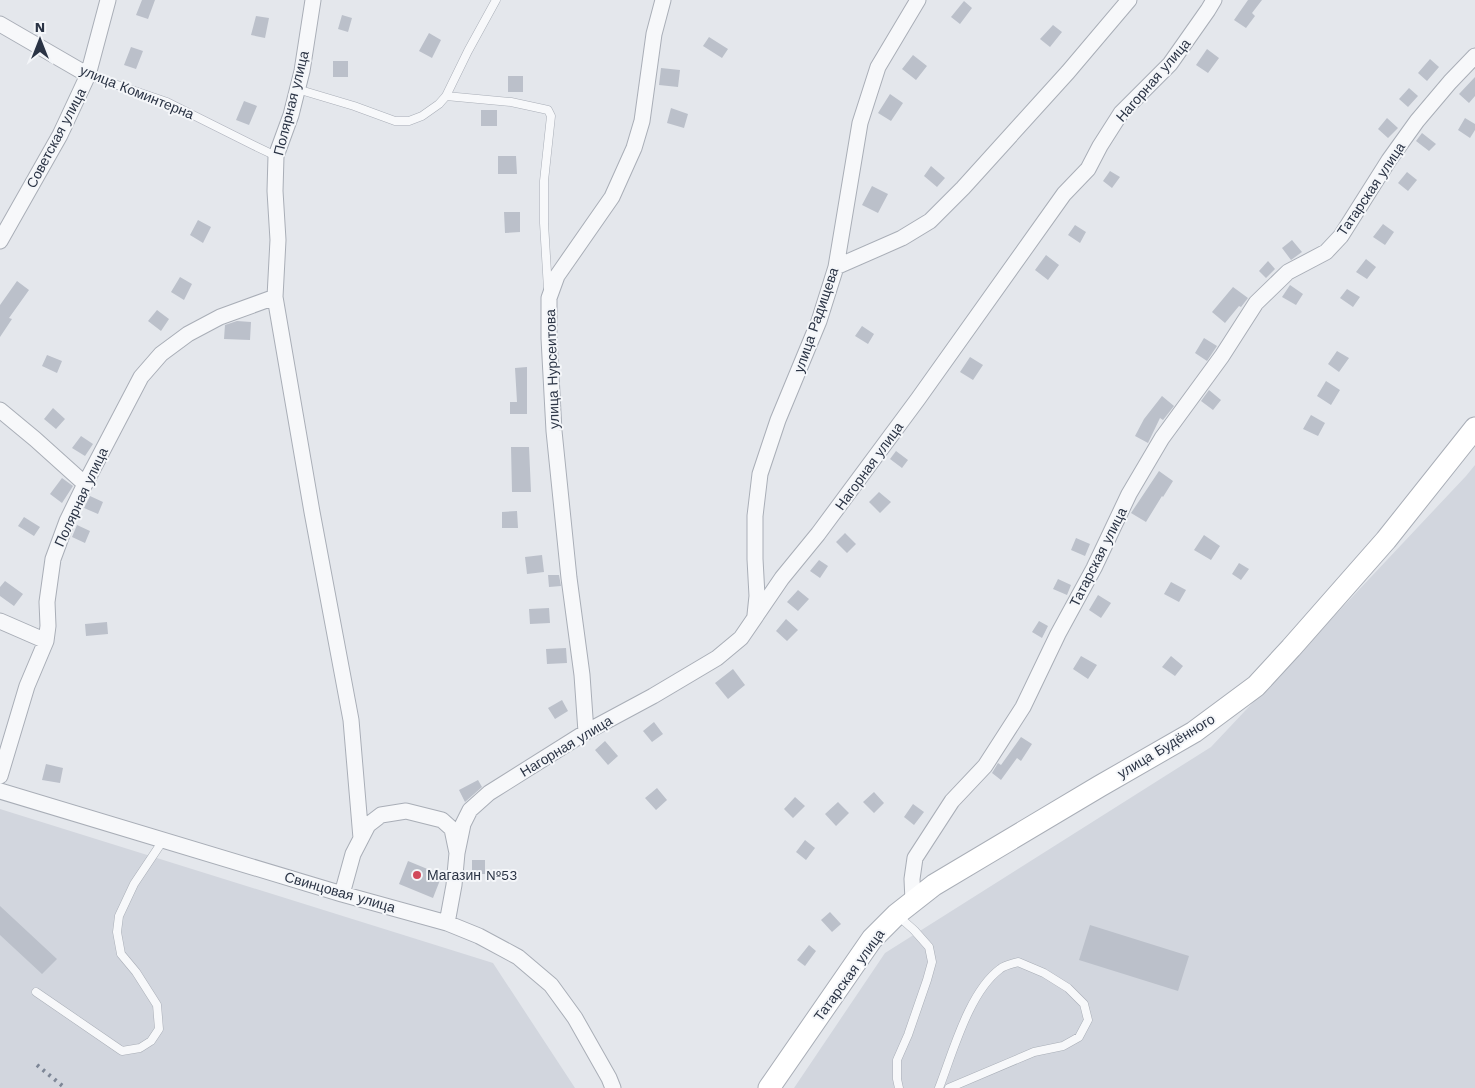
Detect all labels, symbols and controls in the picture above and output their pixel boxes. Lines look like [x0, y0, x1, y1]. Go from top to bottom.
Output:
north arrow [15, 15, 65, 65]
text: N [35, 19, 45, 35]
street label: Нагорная улица [1113, 35, 1193, 125]
street label: Полярная улица [270, 49, 312, 157]
street label: улица Коминтерна [78, 62, 197, 122]
street label: Советская улица [23, 85, 89, 191]
street label: Татарская улица [1334, 139, 1408, 239]
street label: улица Радищева [791, 265, 842, 375]
street label: улица Нурсеитова [542, 309, 562, 429]
street label: Нагорная улица [832, 419, 906, 513]
street label: Полярная улица [51, 445, 111, 549]
street label: Татарская улица [1066, 504, 1130, 609]
street label: улица Будённого [1115, 711, 1218, 781]
street label: Нагорная улица [517, 712, 615, 780]
place label: Магазин №53 [427, 867, 517, 883]
street label: Свинцовая улица [283, 869, 398, 916]
marker: Магазин №53 [411, 869, 423, 881]
street label: Татарская улица [810, 926, 888, 1024]

